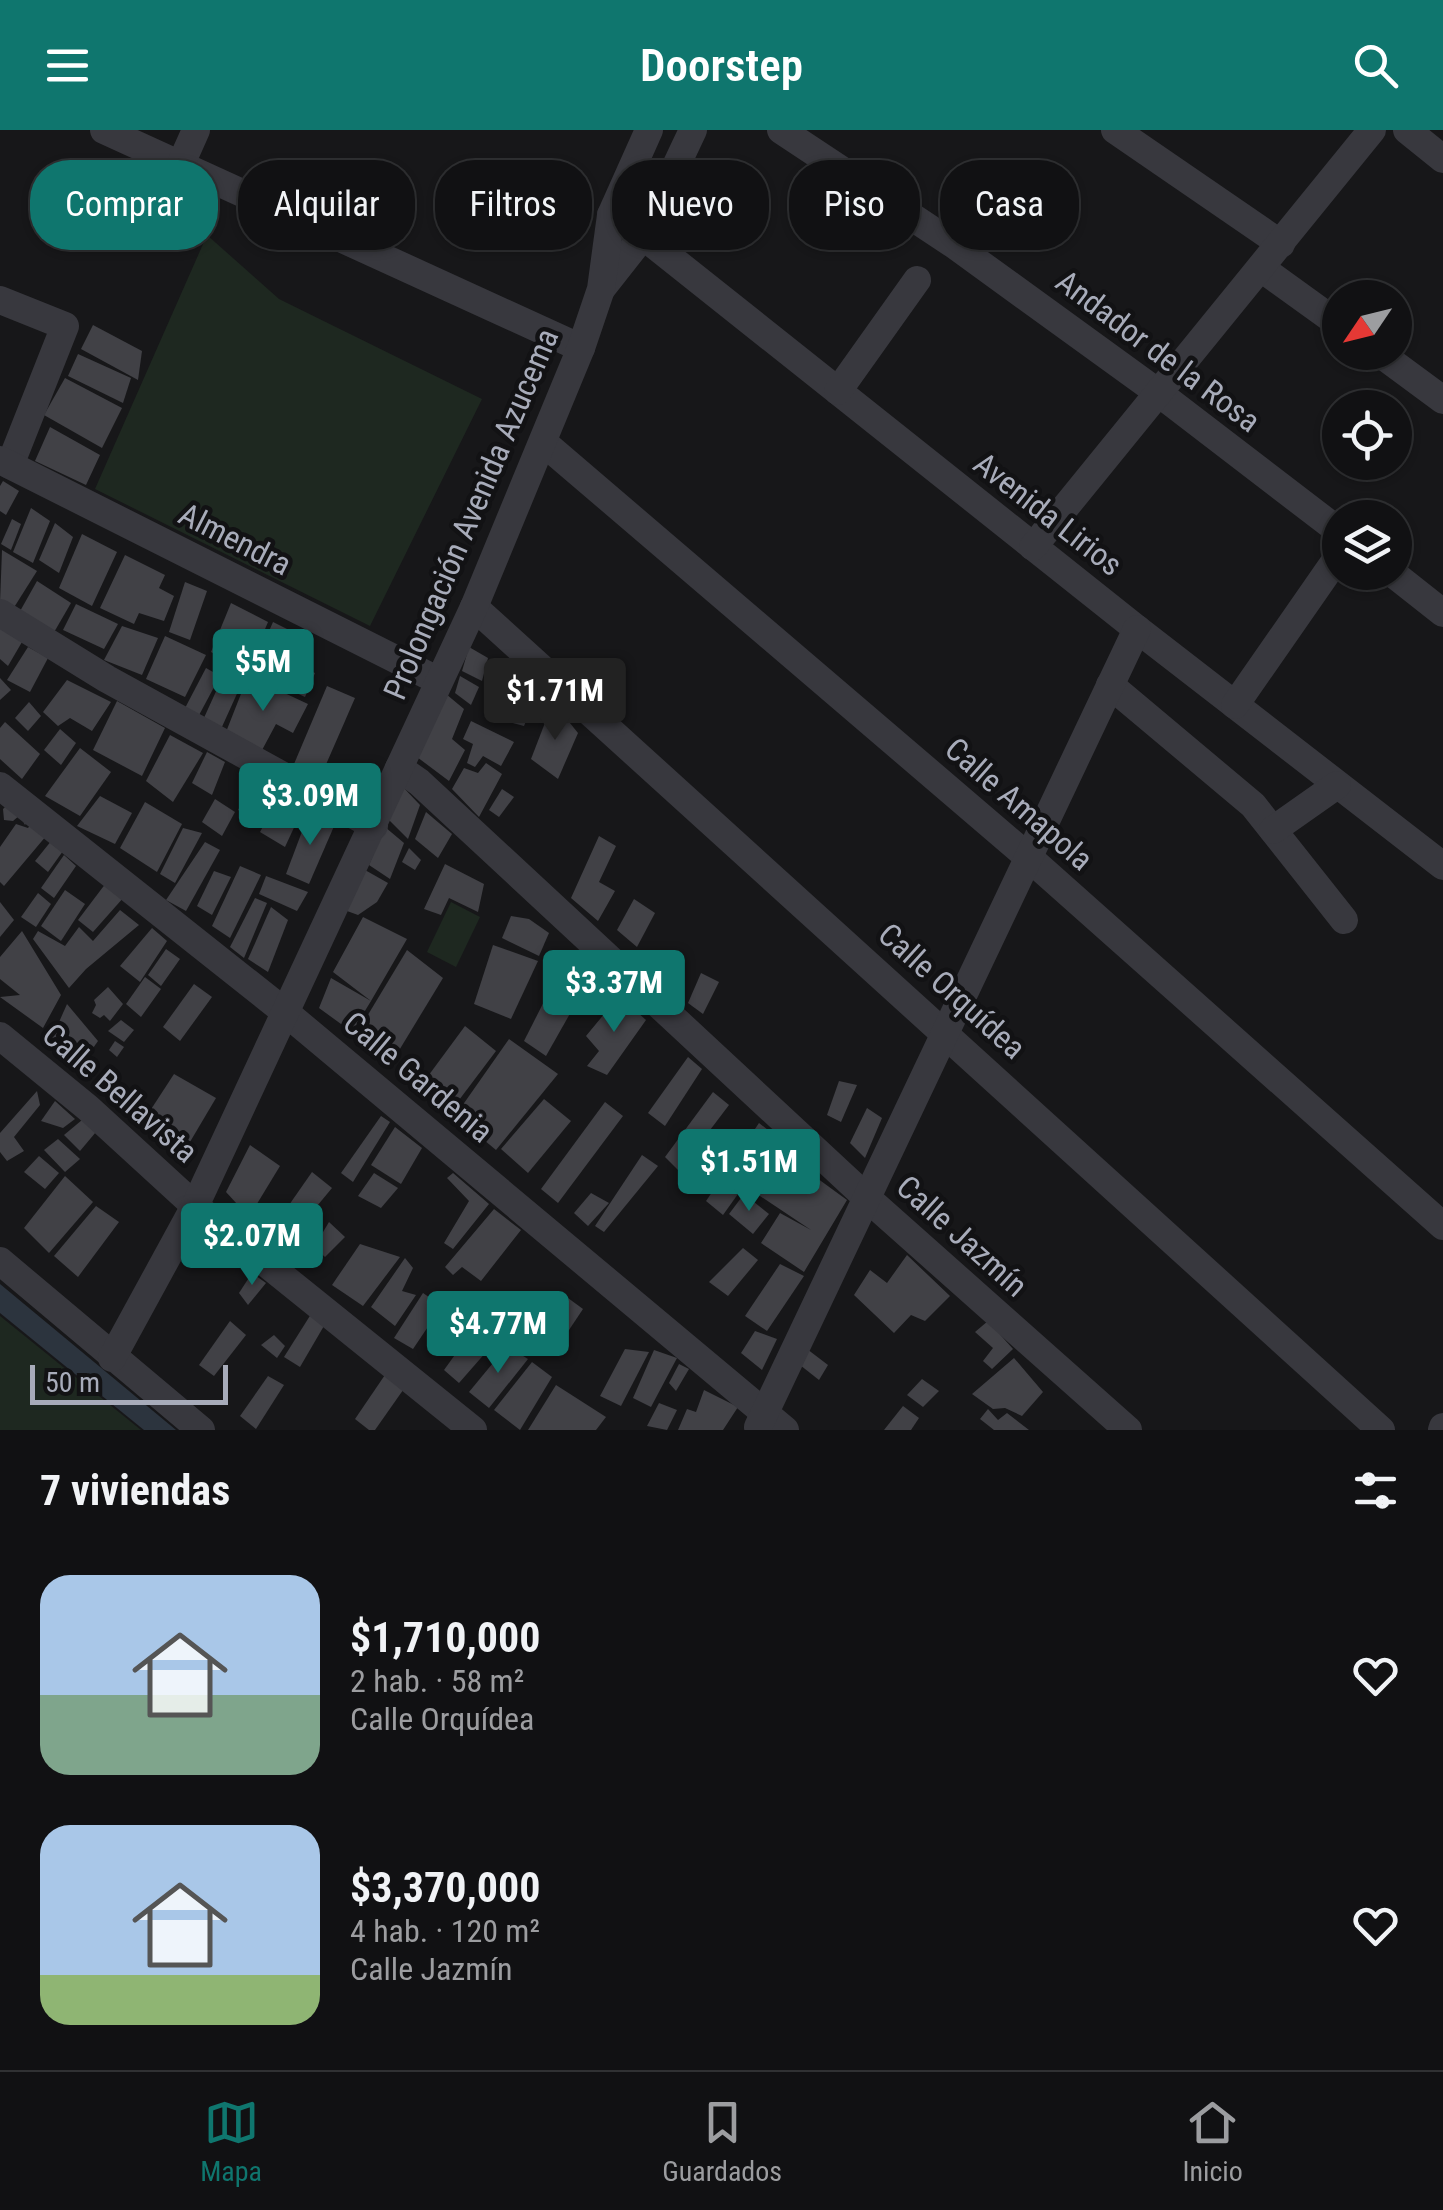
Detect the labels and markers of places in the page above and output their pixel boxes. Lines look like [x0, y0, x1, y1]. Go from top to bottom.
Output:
pin: $5M [215, 629, 311, 714]
pin: $1.71M [474, 658, 636, 743]
pin: $3.09M [229, 763, 391, 848]
pin: $3.37M [533, 950, 695, 1035]
pin: $1.51M [668, 1129, 830, 1214]
pin: $2.07M [171, 1203, 333, 1288]
pin: $4.77M [417, 1291, 579, 1376]

